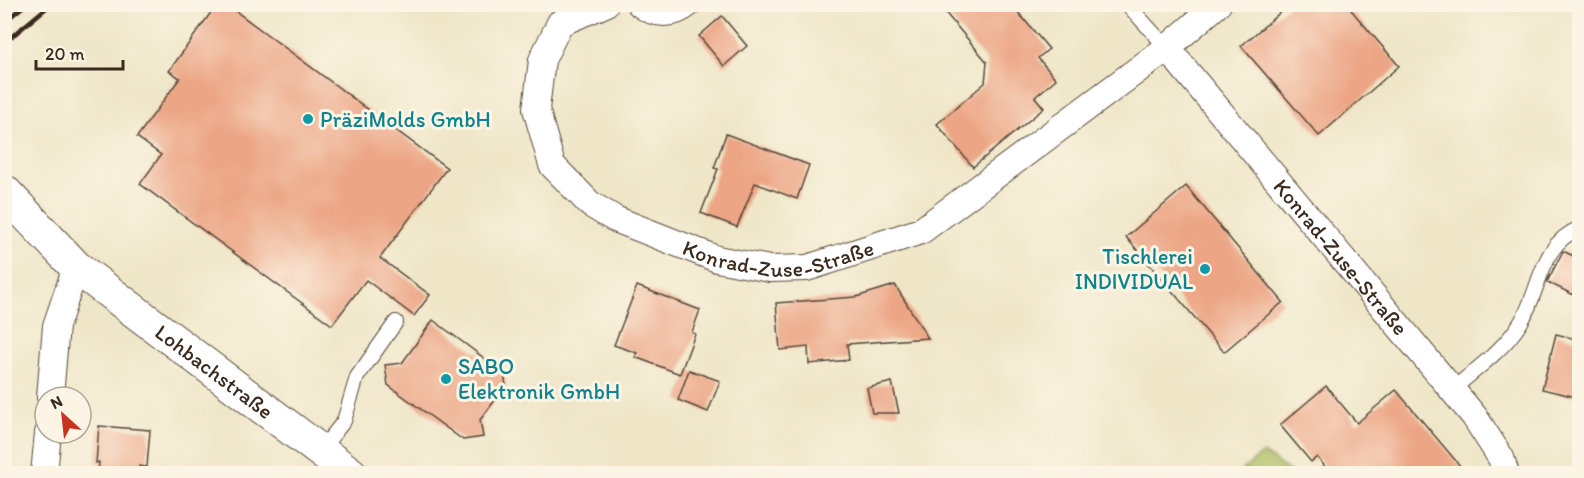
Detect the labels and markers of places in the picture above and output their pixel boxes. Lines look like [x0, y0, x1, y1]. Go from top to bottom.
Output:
place label: PräziMolds GmbH [320, 106, 491, 133]
marker: PräziMolds GmbH [301, 112, 315, 126]
place label: Tischlerei INDIVIDUAL [1075, 243, 1193, 295]
marker: Tischlerei INDIVIDUAL [1198, 262, 1212, 276]
place label: SABO Elektronik GmbH [458, 353, 620, 405]
marker: SABO Elektronik GmbH [439, 372, 453, 386]

